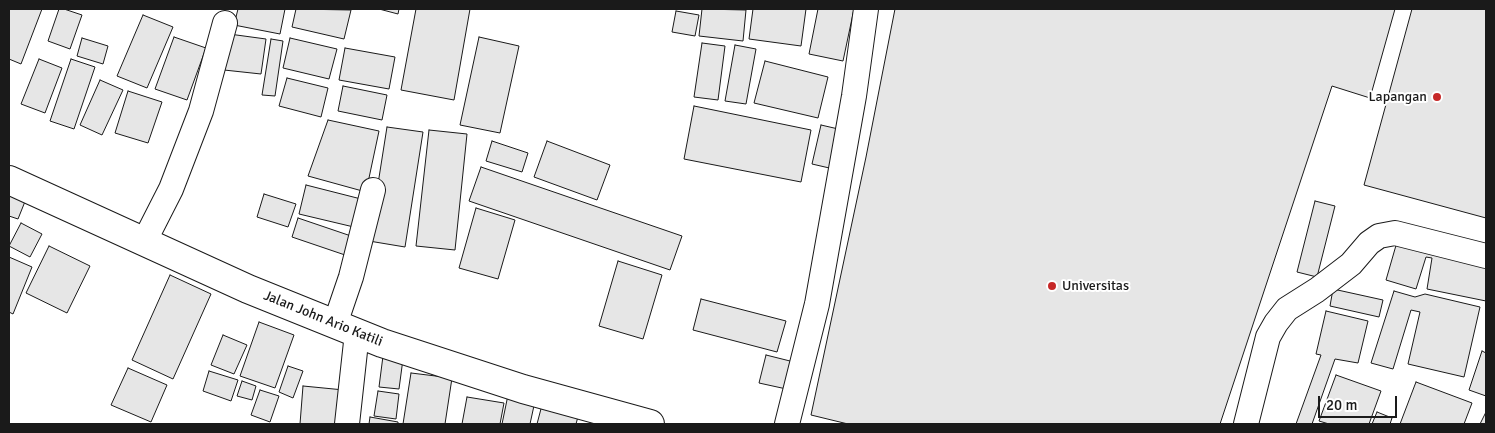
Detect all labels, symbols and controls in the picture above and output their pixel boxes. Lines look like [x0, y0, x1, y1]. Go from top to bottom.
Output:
place label: Lapangan [1368, 89, 1427, 105]
marker: Lapangan [1431, 91, 1443, 103]
place label: Universitas [1062, 278, 1129, 294]
marker: Universitas [1046, 280, 1058, 292]
street label: Jalan John Ario Katili [261, 287, 385, 351]
scale bar [1320, 386, 1399, 418]
text: 20 m [1326, 396, 1357, 414]

